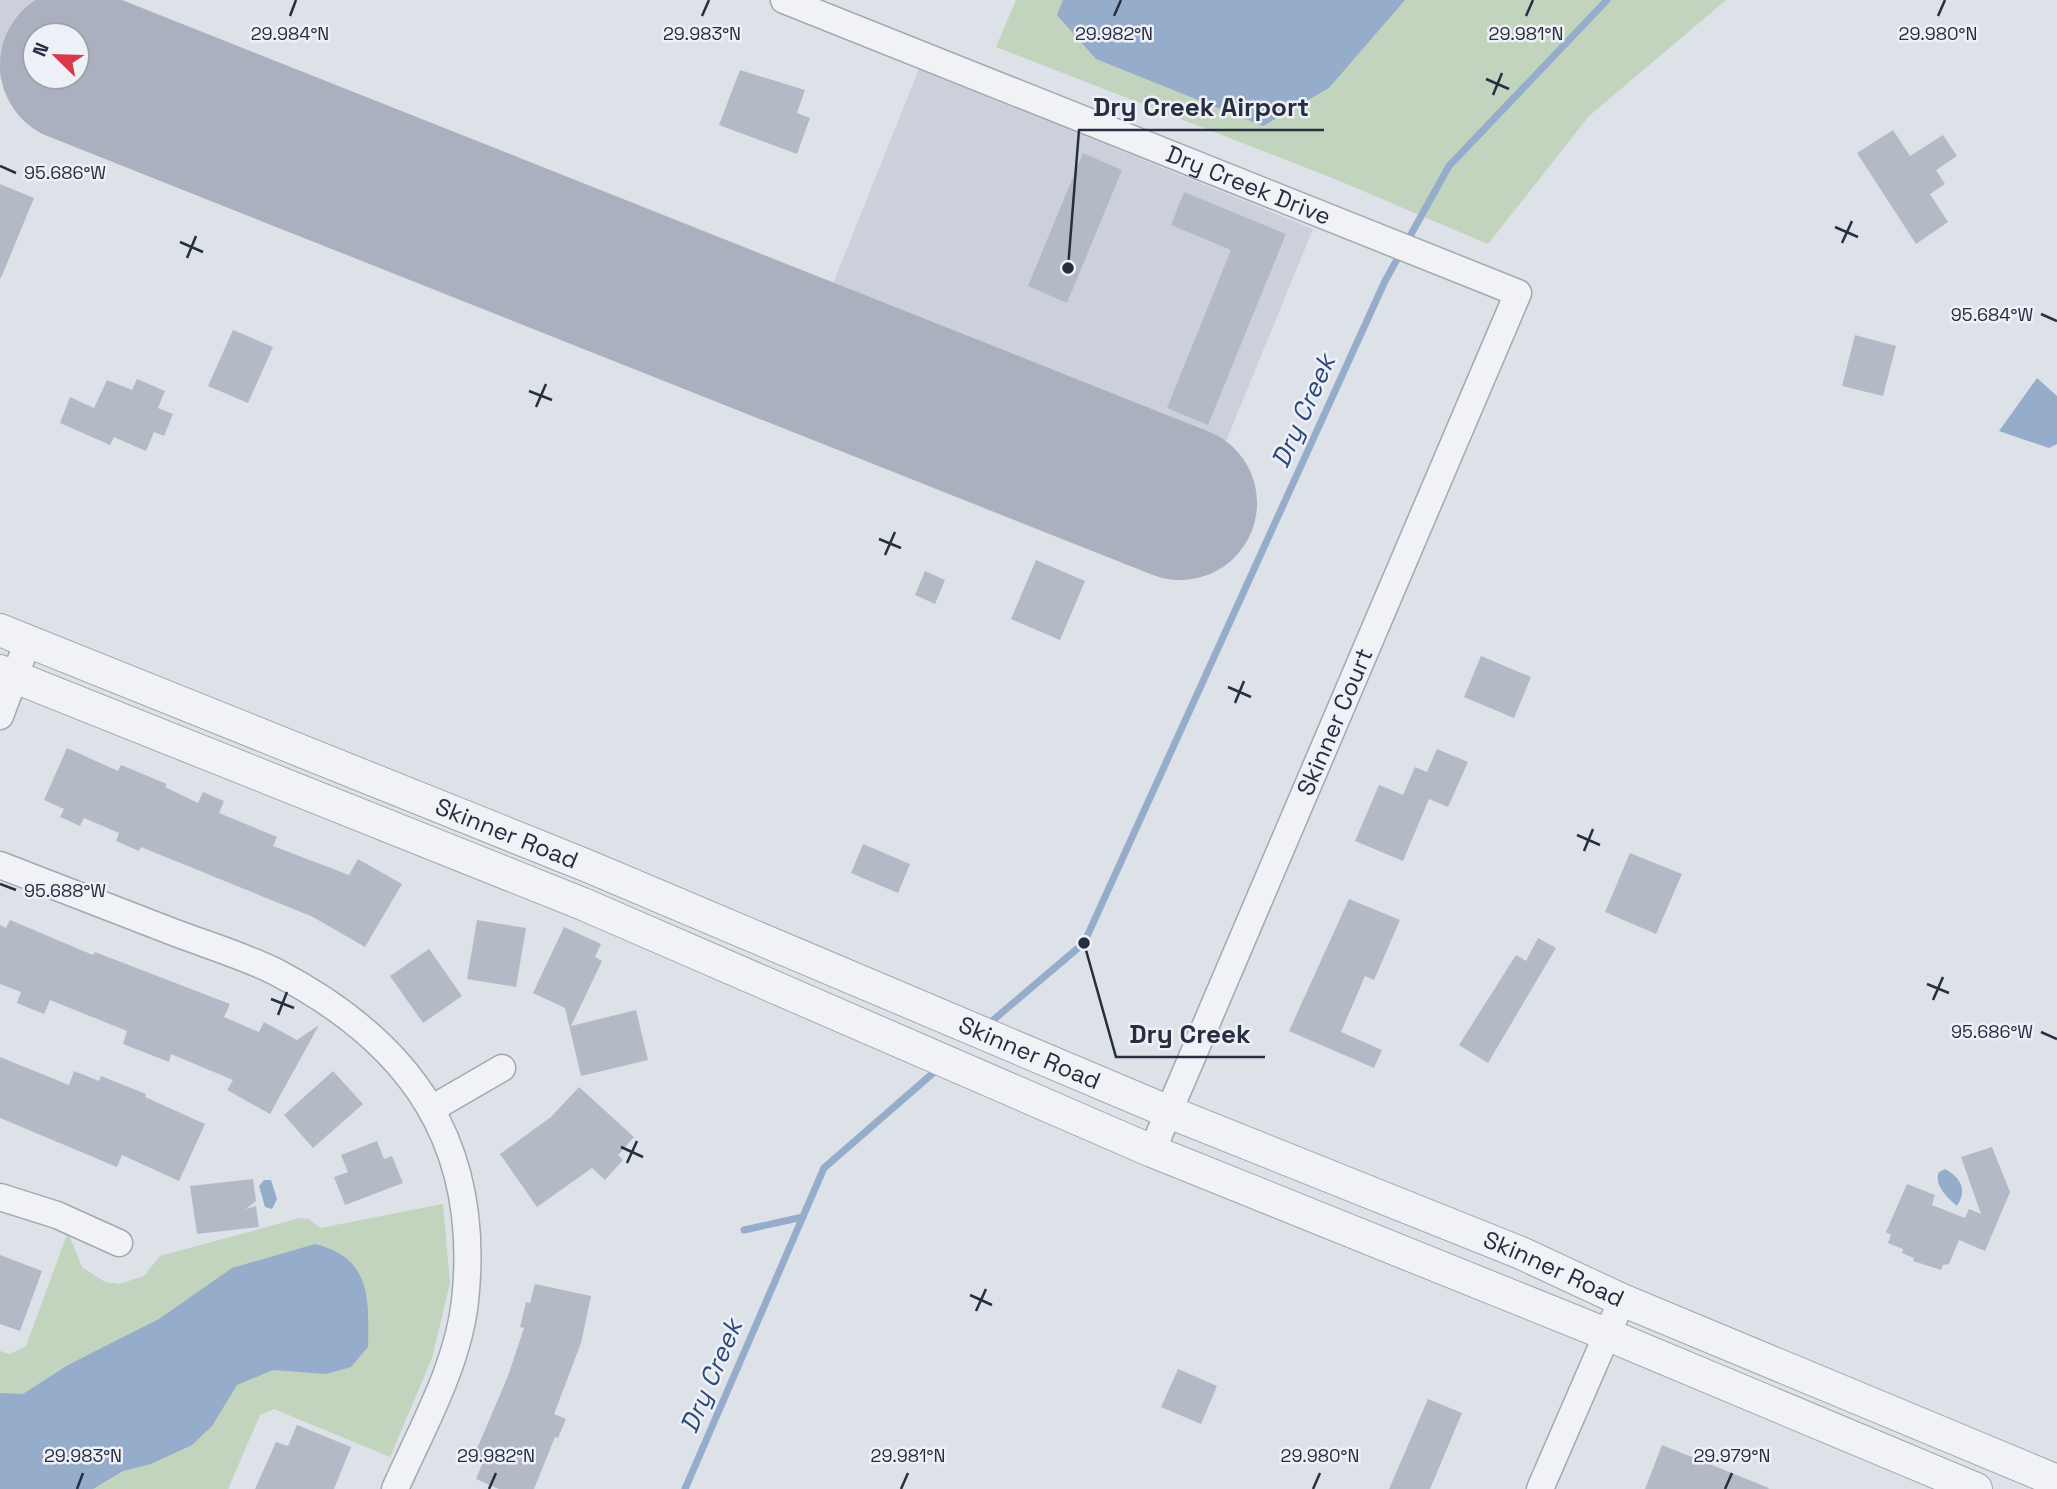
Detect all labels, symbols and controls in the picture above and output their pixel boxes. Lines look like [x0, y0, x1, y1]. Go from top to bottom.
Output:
north arrow [21, 21, 91, 91]
text: 29.984°N [251, 22, 329, 45]
text: 29.983°N [663, 22, 741, 45]
text: 29.982°N [1075, 22, 1153, 45]
text: 29.981°N [1489, 22, 1563, 45]
text: 29.980°N [1899, 22, 1977, 45]
text: N [27, 39, 55, 60]
callout: Dry Creek Airport [1079, 83, 1324, 130]
text: Dry Creek Airport [1093, 90, 1309, 124]
street label: Dry Creek Drive [1162, 138, 1336, 232]
text: 95.686°W [24, 161, 106, 184]
text: 95.684°W [1951, 303, 2033, 326]
water label: Dry Creek [1263, 346, 1344, 473]
street label: Skinner Court [1290, 643, 1380, 800]
street label: Skinner Road [431, 790, 583, 876]
text: 95.688°W [24, 879, 106, 902]
street label: Skinner Road [954, 1009, 1105, 1096]
callout: Dry Creek [1116, 1010, 1265, 1057]
text: Dry Creek [1129, 1017, 1251, 1051]
text: 95.686°W [1951, 1020, 2033, 1043]
street label: Skinner Road [1479, 1223, 1629, 1314]
water label: Dry Creek [672, 1311, 751, 1438]
text: 29.983°N [44, 1444, 122, 1467]
text: 29.982°N [457, 1444, 535, 1467]
text: 29.981°N [871, 1444, 945, 1467]
text: 29.980°N [1281, 1444, 1359, 1467]
text: 29.979°N [1694, 1444, 1770, 1467]

